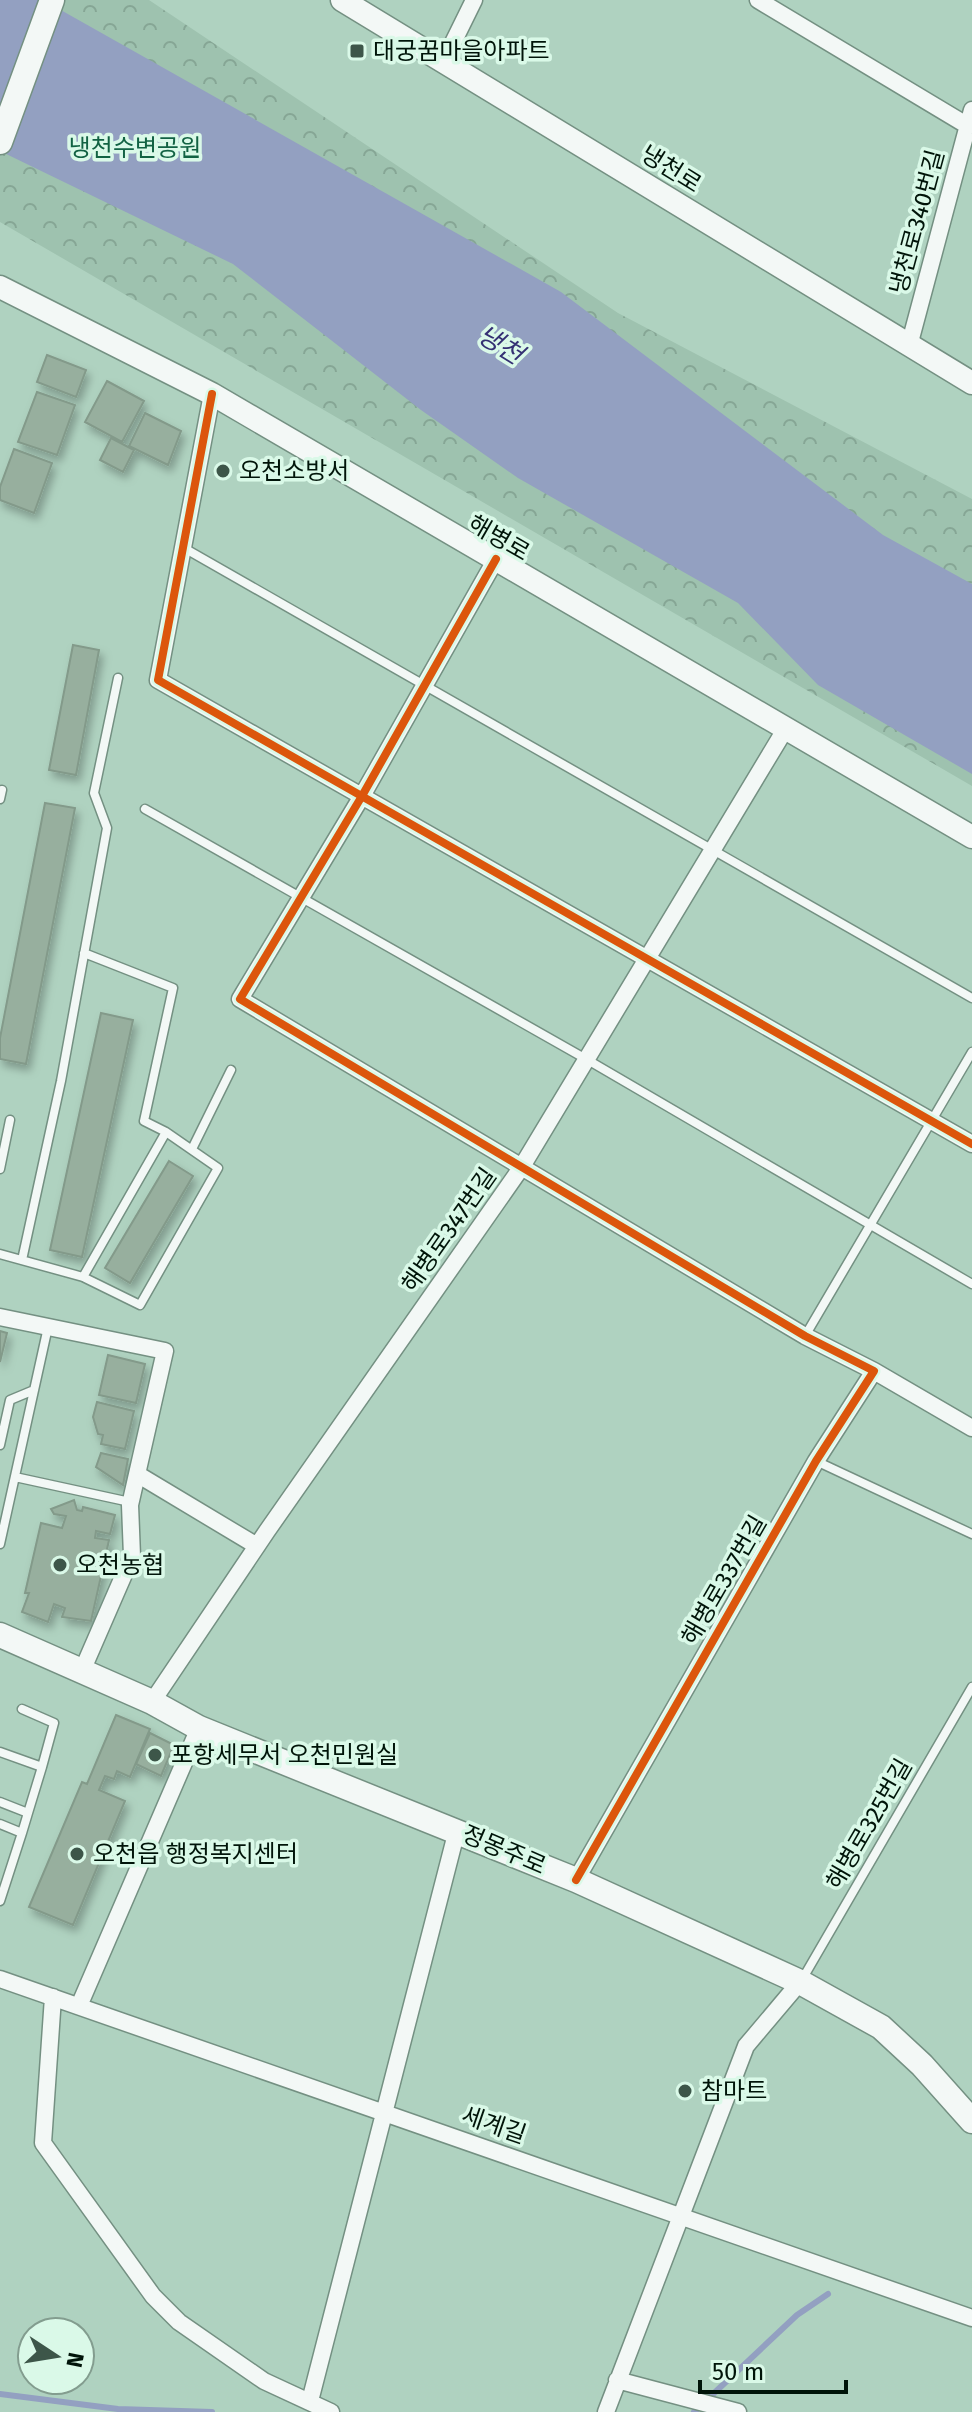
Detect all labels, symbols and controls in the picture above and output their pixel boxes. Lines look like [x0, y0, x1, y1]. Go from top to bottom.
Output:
place label: 대궁꿈마을아파트 [373, 37, 550, 65]
marker: 대궁꿈마을아파트 [348, 42, 366, 60]
park label: 냉천수변공원 [69, 134, 201, 162]
street label: 냉천로 [635, 140, 707, 198]
street label: 냉천로340번길 [884, 147, 950, 297]
water label: 냉천 [471, 319, 531, 372]
place label: 오천소방서 [239, 457, 349, 485]
marker: 오천소방서 [214, 462, 232, 480]
street label: 해병로 [463, 509, 535, 567]
street label: 해병로347번길 [396, 1163, 502, 1297]
street label: 해병로337번길 [676, 1510, 772, 1650]
place label: 오천농협 [76, 1551, 164, 1579]
marker: 오천농협 [51, 1556, 69, 1574]
place label: 포항세무서 오천민원실 [171, 1741, 398, 1769]
marker: 포항세무서 오천민원실 [146, 1746, 164, 1764]
street label: 해병로325번길 [820, 1754, 918, 1894]
street label: 정몽주로 [458, 1820, 550, 1880]
place label: 오천읍 행정복지센터 [93, 1840, 298, 1868]
marker: 오천읍 행정복지센터 [68, 1845, 86, 1863]
place label: 참마트 [701, 2077, 767, 2105]
marker: 참마트 [676, 2082, 694, 2100]
street label: 세계길 [458, 2101, 530, 2149]
north arrow [16, 2316, 96, 2396]
scale bar [700, 2344, 846, 2394]
text: N [60, 2350, 90, 2370]
text: 50 m [712, 2358, 764, 2386]

